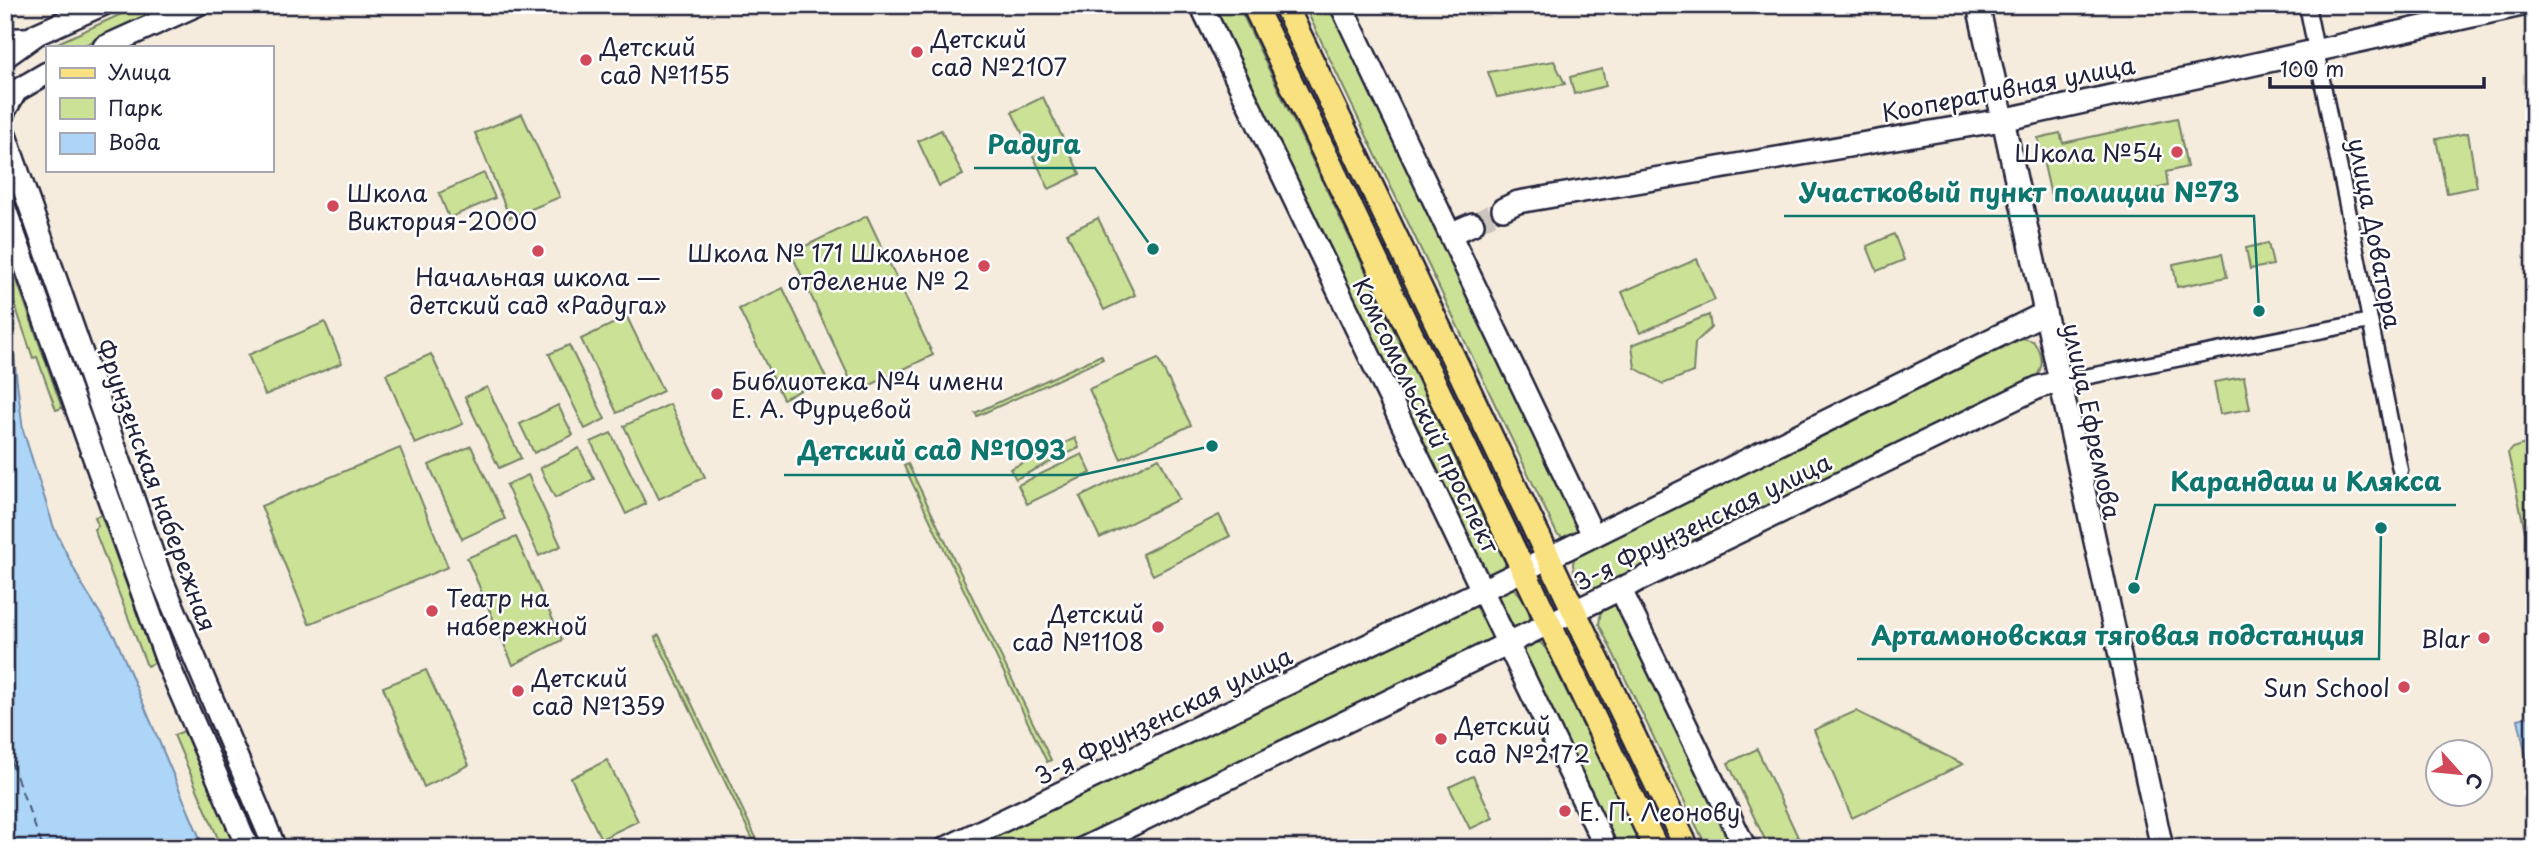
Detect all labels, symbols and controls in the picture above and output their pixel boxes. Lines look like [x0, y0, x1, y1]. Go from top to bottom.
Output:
place label: Детский сад №2107 [930, 20, 1067, 84]
place label: Детский сад №1155 [599, 28, 730, 92]
marker: Детский сад №2107 [909, 44, 925, 60]
legend [46, 46, 273, 172]
street label: Кооперативная улица [1878, 46, 2138, 130]
scale bar [2270, 46, 2483, 90]
marker: Детский сад №1155 [578, 52, 594, 68]
text: 100 m [2280, 52, 2344, 84]
text: Улица [108, 55, 171, 87]
text: Парк [108, 91, 163, 123]
callout: Радуга [974, 121, 1095, 168]
text: Радуга [987, 124, 1081, 163]
text: Вода [108, 125, 160, 157]
place label: Школа №54 [2015, 134, 2163, 170]
street label: улица Доватора [2340, 135, 2412, 332]
marker: Школа №54 [2169, 144, 2185, 160]
callout: Участковый пункт полиции №73 [1784, 169, 2254, 216]
text: Участковый пункт полиции №73 [1798, 172, 2240, 211]
place label: Школа Виктория-2000 [347, 174, 537, 238]
marker: Школа Виктория-2000 [325, 198, 341, 214]
place label: Школа № 171 Школьное отделение № 2 [688, 234, 970, 298]
marker: Начальная школа — детский сад «Радуга» [530, 243, 546, 259]
place label: Начальная школа — детский сад «Радуга» [409, 258, 667, 322]
marker: Школа № 171 Школьное отделение № 2 [976, 258, 992, 274]
street label: Комсомольский проспект [1345, 271, 1510, 559]
street label: улица Ефремова [2055, 319, 2131, 523]
street label: Фрунзенская набережная [87, 334, 227, 636]
place label: Библиотека №4 имени Е. А. Фурцевой [731, 362, 1004, 426]
marker: Библиотека №4 имени Е. А. Фурцевой [709, 386, 725, 402]
callout: Детский сад №1093 [784, 428, 1081, 475]
text: Детский сад №1093 [797, 430, 1066, 469]
street label: 3-я Фрунзенская улица [1567, 443, 1837, 599]
callout: Карандаш и Клякса [2155, 458, 2456, 505]
text: Карандаш и Клякса [2170, 461, 2442, 500]
place label: Театр на набережной [446, 579, 588, 643]
place label: Детский сад №1108 [1012, 595, 1144, 659]
marker: Театр на набережной [424, 603, 440, 619]
callout: Артамоновская тяговая подстанция [1857, 612, 2379, 659]
text: Артамоновская тяговая подстанция [1871, 615, 2365, 654]
marker: Детский сад №1108 [1150, 619, 1166, 635]
place label: Blar [2421, 620, 2470, 656]
marker: Blar [2476, 630, 2492, 646]
street label: 3-я Фрунзенская улица [1028, 637, 1298, 793]
place label: Детский сад №1359 [531, 659, 666, 723]
place label: Sun School [2263, 669, 2390, 705]
marker: Sun School [2396, 679, 2412, 695]
marker: Детский сад №1359 [510, 683, 526, 699]
place label: Детский сад №2172 [1454, 707, 1590, 771]
marker: Детский сад №2172 [1433, 731, 1449, 747]
north arrow [2424, 738, 2494, 808]
text: С [2459, 768, 2491, 794]
place label: Е. П. Леонову [1579, 793, 1740, 829]
marker: Е. П. Леонову [1557, 803, 1573, 819]

